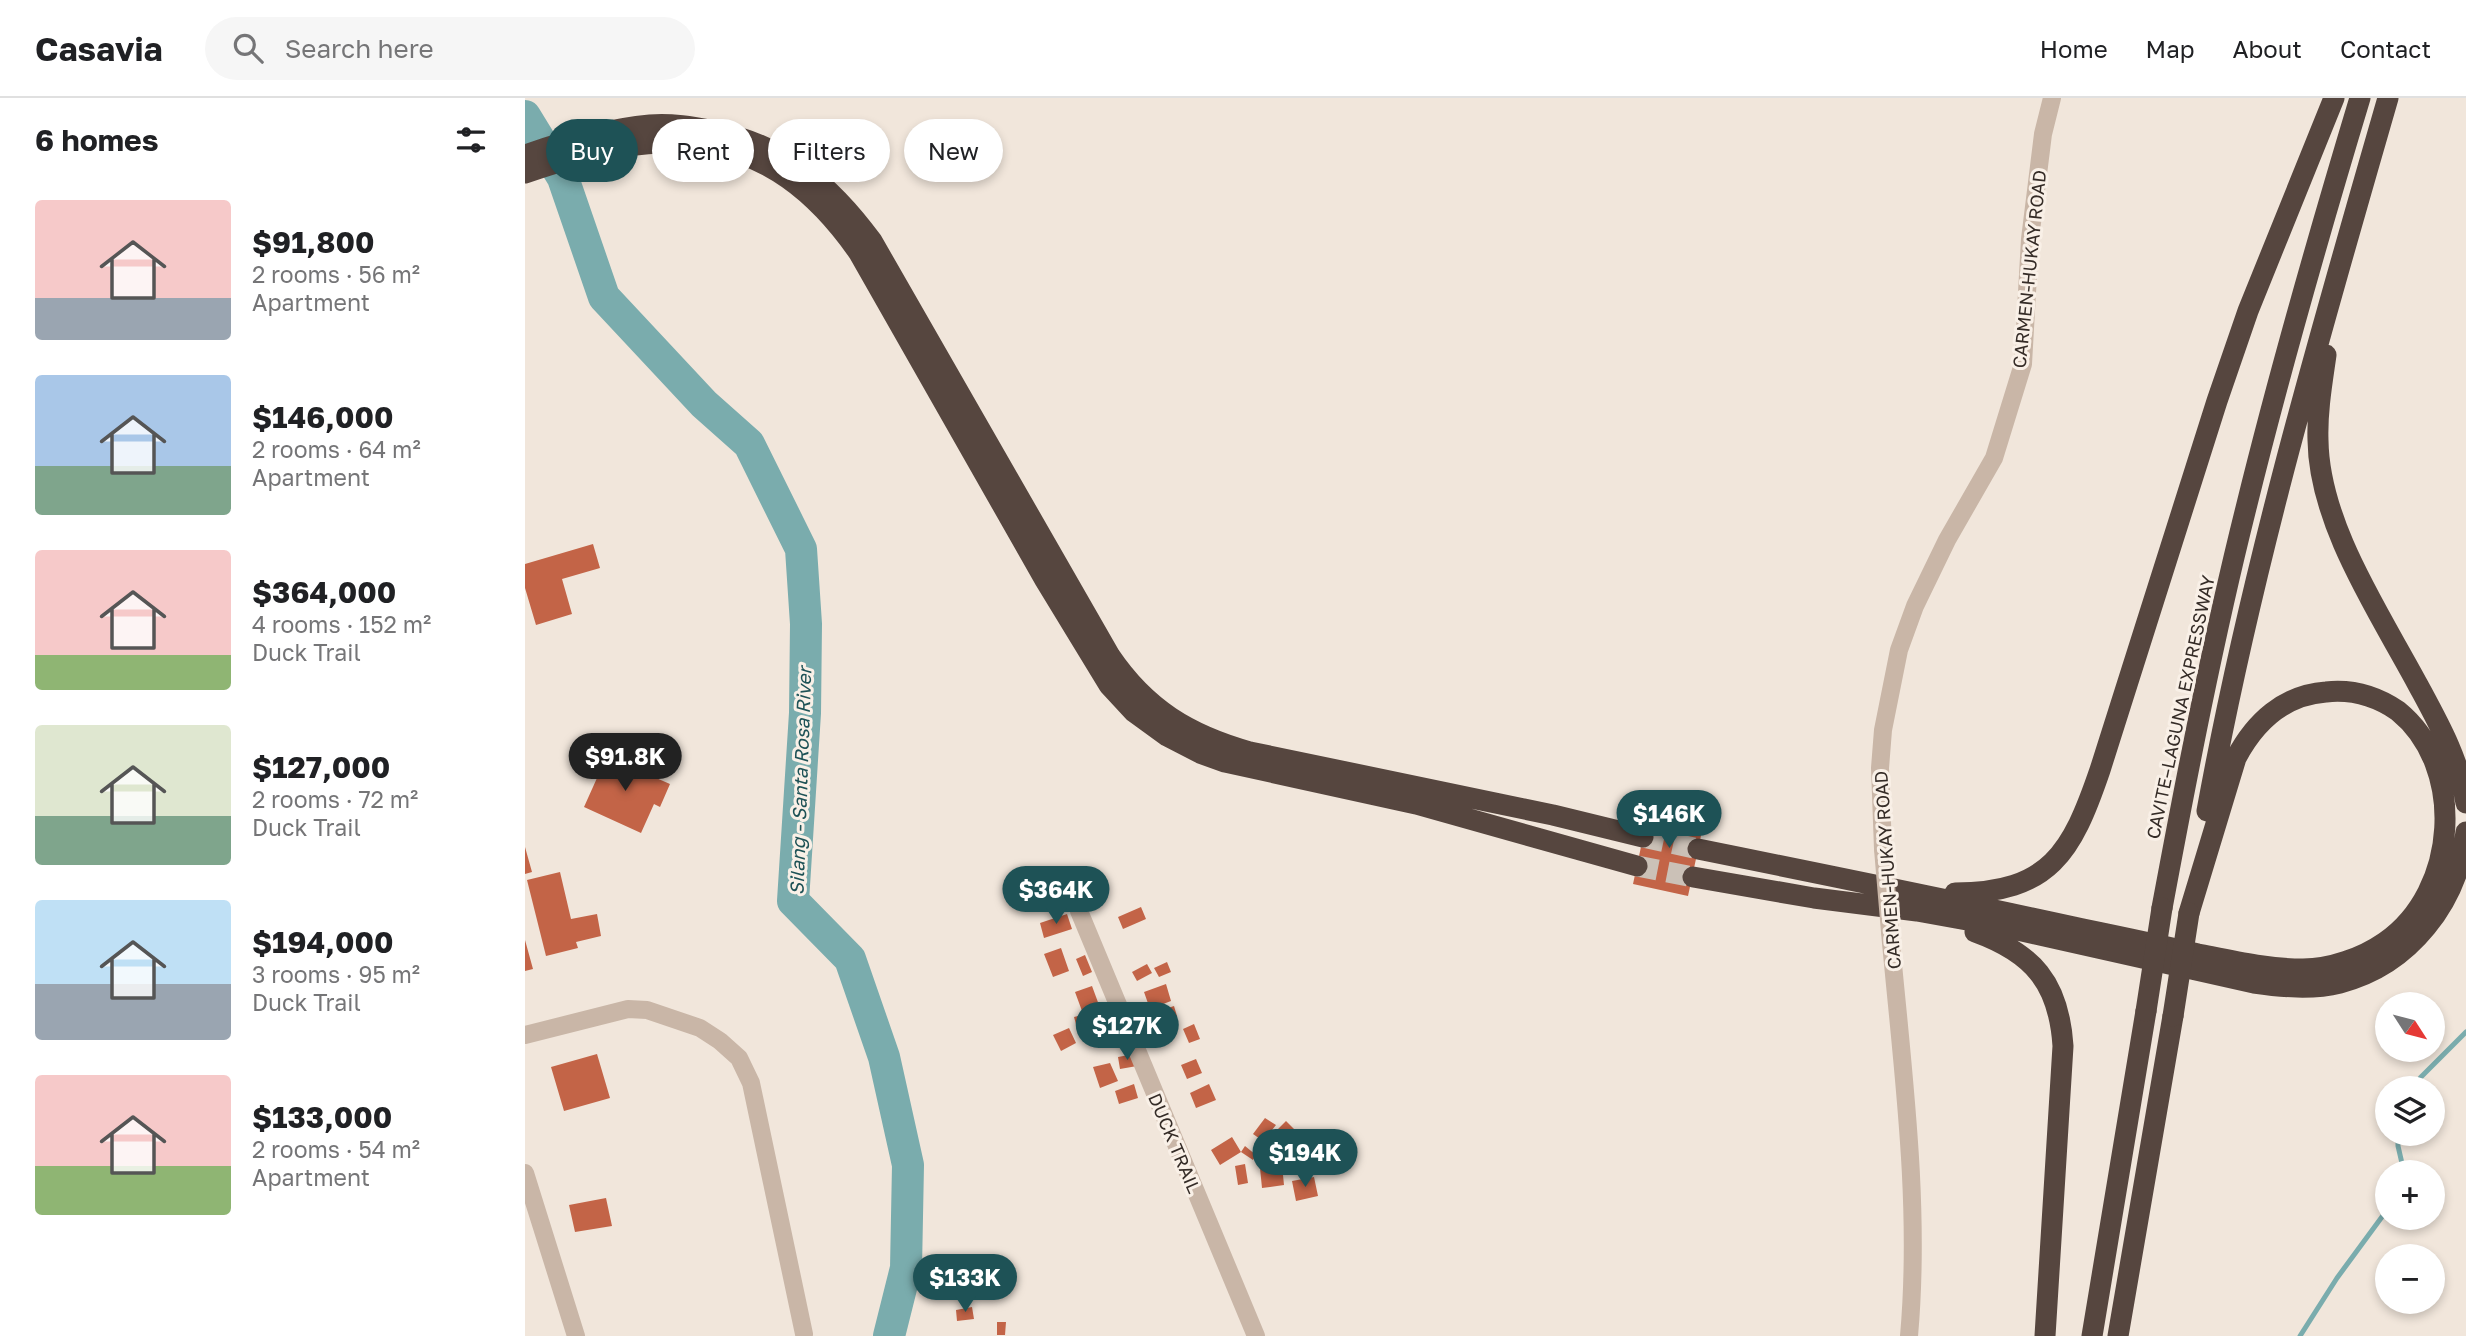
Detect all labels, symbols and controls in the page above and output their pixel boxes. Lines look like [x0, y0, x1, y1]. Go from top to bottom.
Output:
search box [205, 17, 695, 80]
text: Casavia [35, 29, 163, 68]
icon: search [229, 29, 267, 67]
text: Search here [285, 33, 434, 64]
text: Home [2040, 34, 2108, 63]
text: Map [2146, 34, 2195, 63]
text: About [2233, 34, 2302, 63]
text: Contact [2340, 34, 2431, 63]
chip: Buy [546, 119, 638, 182]
chip: Rent [652, 119, 754, 182]
chip: Filters [768, 119, 890, 182]
chip: New [904, 119, 1003, 182]
icon: filters [452, 121, 490, 159]
text: 6 homes [35, 122, 158, 158]
street label: CARMEN-HUKAY ROAD [2008, 169, 2050, 369]
text: $91,800 [252, 224, 374, 260]
icon: home [91, 228, 175, 312]
text: 2 rooms · 56 m² [252, 260, 420, 288]
text: Apartment [252, 288, 370, 316]
text: $146,000 [252, 399, 393, 435]
icon: home [91, 403, 175, 487]
text: 2 rooms · 64 m² [252, 435, 421, 463]
text: Apartment [252, 463, 370, 491]
street label: CAVITE–LAGUNA EXPRESSWAY [2141, 573, 2219, 841]
text: $364,000 [252, 574, 396, 610]
icon: home [91, 578, 175, 662]
text: 4 rooms · 152 m² [252, 610, 431, 638]
text: Duck Trail [252, 638, 361, 666]
water label: Silang - Santa Rosa River [785, 664, 816, 895]
pin: $91.8K [568, 734, 682, 793]
text: $91.8K [585, 742, 665, 770]
text: $127,000 [252, 749, 390, 785]
icon: home [91, 753, 175, 837]
street label: CARMEN-HUKAY ROAD [1869, 770, 1905, 970]
text: 2 rooms · 72 m² [252, 785, 418, 813]
pin: $146K [1620, 790, 1718, 850]
text: $146K [1633, 799, 1705, 827]
text: Duck Trail [252, 813, 361, 841]
pin: $364K [1007, 866, 1105, 926]
text: $364K [1018, 875, 1094, 903]
text: $194,000 [252, 924, 393, 960]
icon: home [91, 928, 175, 1012]
text: 3 rooms · 95 m² [252, 960, 420, 988]
text: Duck Trail [252, 988, 361, 1016]
north arrow [2375, 992, 2445, 1062]
map controls [2375, 992, 2445, 1314]
pin: $127K [1078, 1002, 1176, 1062]
text: $127K [1092, 1011, 1162, 1039]
button: layers [2375, 1076, 2445, 1146]
street label: DUCK TRAIL [1144, 1090, 1206, 1196]
text: $133,000 [252, 1099, 392, 1135]
icon: home [91, 1103, 175, 1187]
pin: $194K [1256, 1130, 1354, 1189]
text: 2 rooms · 54 m² [252, 1135, 420, 1163]
text: $194K [1269, 1138, 1341, 1166]
button: + [2375, 1160, 2445, 1230]
text: Apartment [252, 1163, 370, 1191]
button: − [2375, 1244, 2445, 1314]
pin: $133K [916, 1254, 1014, 1314]
text: $133K [929, 1263, 1001, 1291]

